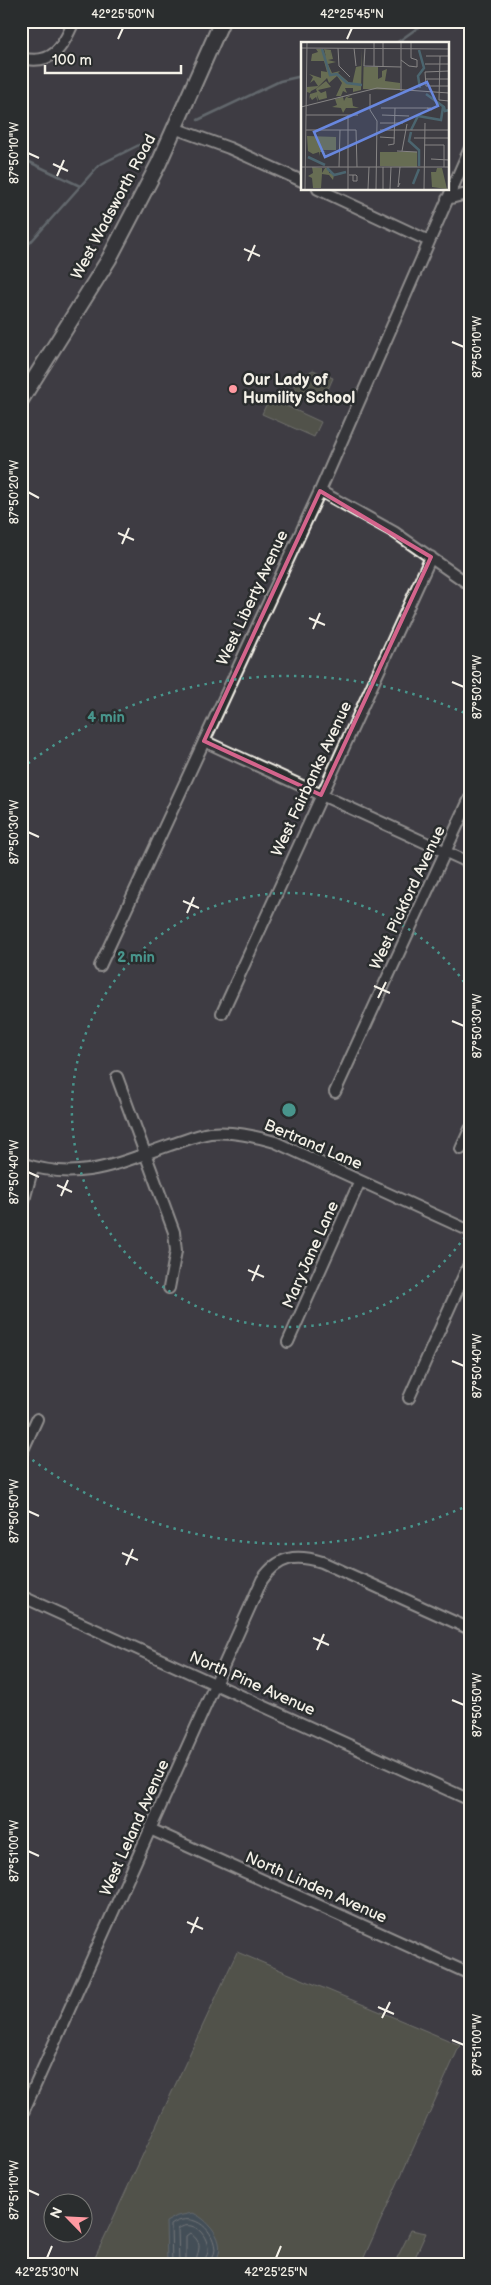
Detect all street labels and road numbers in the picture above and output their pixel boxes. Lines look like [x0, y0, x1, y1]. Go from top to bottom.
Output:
street label: West Wadsworth Road [68, 131, 160, 283]
street label: West Liberty Avenue [213, 527, 293, 669]
street label: West Fairbanks Avenue [268, 698, 356, 860]
street label: West Pickford Avenue [366, 823, 450, 973]
street label: Bertrand Lane [261, 1116, 365, 1174]
street label: Mary Jane Lane [279, 1198, 343, 1312]
street label: North Pine Avenue [186, 1648, 318, 1720]
street label: West Leland Avenue [96, 1756, 174, 1899]
street label: North Linden Avenue [242, 1848, 390, 1928]

